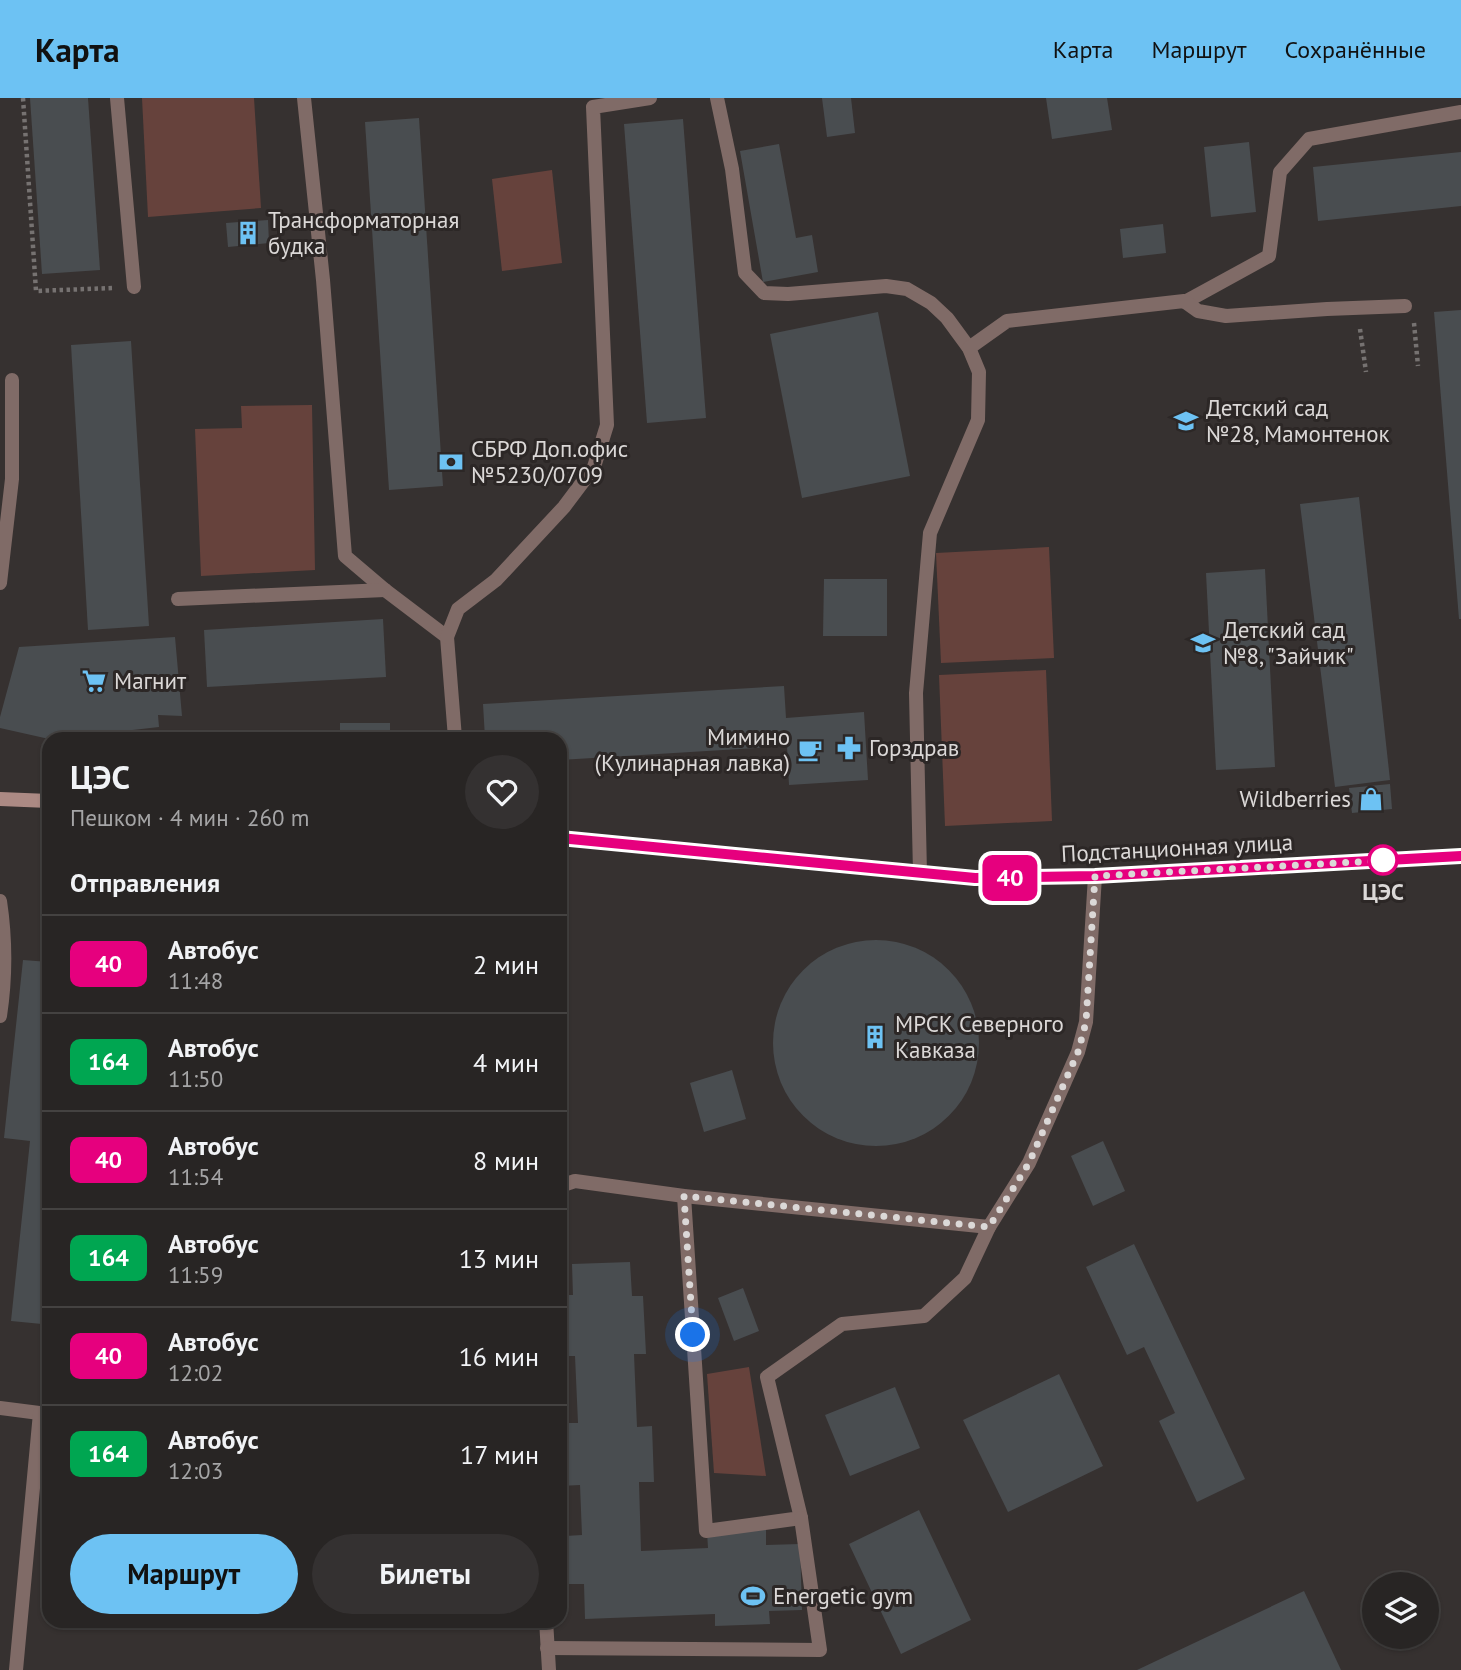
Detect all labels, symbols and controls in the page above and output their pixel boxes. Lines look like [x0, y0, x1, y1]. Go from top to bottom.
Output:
text: Карта [35, 28, 120, 71]
text: Карта [1053, 34, 1113, 65]
text: Маршрут [1151, 34, 1246, 65]
text: Сохранённые [1284, 34, 1426, 65]
place label: Трансформаторная будка [268, 205, 459, 260]
building icon: Трансформаторная будка [234, 219, 262, 247]
place label: Детский сад №28, Мамонтенок [1206, 393, 1390, 448]
school or university icon: Детский сад №28, Мамонтенок [1172, 407, 1200, 435]
place label: СБРФ Доп.офис №5230/0709 [471, 434, 628, 489]
bank icon: СБРФ Доп.офис №5230/0709 [437, 448, 465, 476]
place label: Детский сад №8, "Зайчик" [1223, 615, 1354, 670]
school or university icon: Детский сад №8, "Зайчик" [1189, 629, 1217, 657]
place label: Магнит [114, 666, 187, 695]
supermarket icon: Магнит [80, 667, 108, 695]
place label: Мимино (Кулинарная лавка) [595, 722, 790, 777]
place label: Горздрав [869, 733, 959, 762]
pharmacy icon: Горздрав [835, 734, 863, 762]
cafe icon: Мимино (Кулинарная лавка) [796, 736, 824, 764]
text: ЦЭС [70, 755, 130, 798]
button: heart [465, 755, 539, 829]
place label: Wildberries [1239, 784, 1351, 813]
shop icon: Wildberries [1357, 785, 1385, 813]
text: Пешком · 4 мин · 260 m [70, 803, 309, 832]
street label: Подстанционная улица [1060, 827, 1294, 868]
marker: ЦЭС [1368, 845, 1398, 875]
line badge: 40 [978, 855, 1042, 901]
text: 40 [996, 862, 1024, 893]
text: Отправления [70, 866, 220, 899]
place label: ЦЭС [1362, 877, 1404, 906]
text: Автобус [168, 933, 259, 966]
text: 40 [95, 948, 122, 979]
text: 2 мин [473, 948, 539, 981]
text: 11:48 [168, 966, 223, 995]
place label: МРСК Северного Кавказа [895, 1009, 1064, 1064]
building icon: МРСК Северного Кавказа [861, 1023, 889, 1051]
text: Автобус [168, 1031, 259, 1064]
text: 164 [88, 1046, 129, 1077]
text: 4 мин [473, 1046, 539, 1079]
text: 11:50 [168, 1064, 223, 1093]
text: Автобус [168, 1129, 259, 1162]
text: 40 [95, 1144, 122, 1175]
text: 8 мин [473, 1144, 539, 1177]
text: 11:54 [168, 1162, 223, 1191]
text: Автобус [168, 1227, 259, 1260]
text: 164 [88, 1242, 129, 1273]
text: 13 мин [459, 1242, 539, 1275]
text: 11:59 [168, 1260, 223, 1289]
your location [675, 1317, 710, 1352]
text: Автобус [168, 1325, 259, 1358]
text: 40 [95, 1340, 122, 1371]
text: 16 мин [459, 1340, 539, 1373]
text: 12:02 [168, 1358, 223, 1387]
text: Автобус [168, 1423, 259, 1456]
text: 164 [88, 1438, 129, 1469]
text: 17 мин [460, 1438, 539, 1471]
text: 12:03 [168, 1456, 223, 1485]
button: Маршрут [70, 1534, 298, 1614]
button: Билеты [312, 1534, 539, 1614]
map controls [1362, 1572, 1439, 1649]
button: layers [1362, 1572, 1439, 1649]
place label: Energetic gym [773, 1581, 913, 1610]
sports icon: Energetic gym [739, 1582, 767, 1610]

